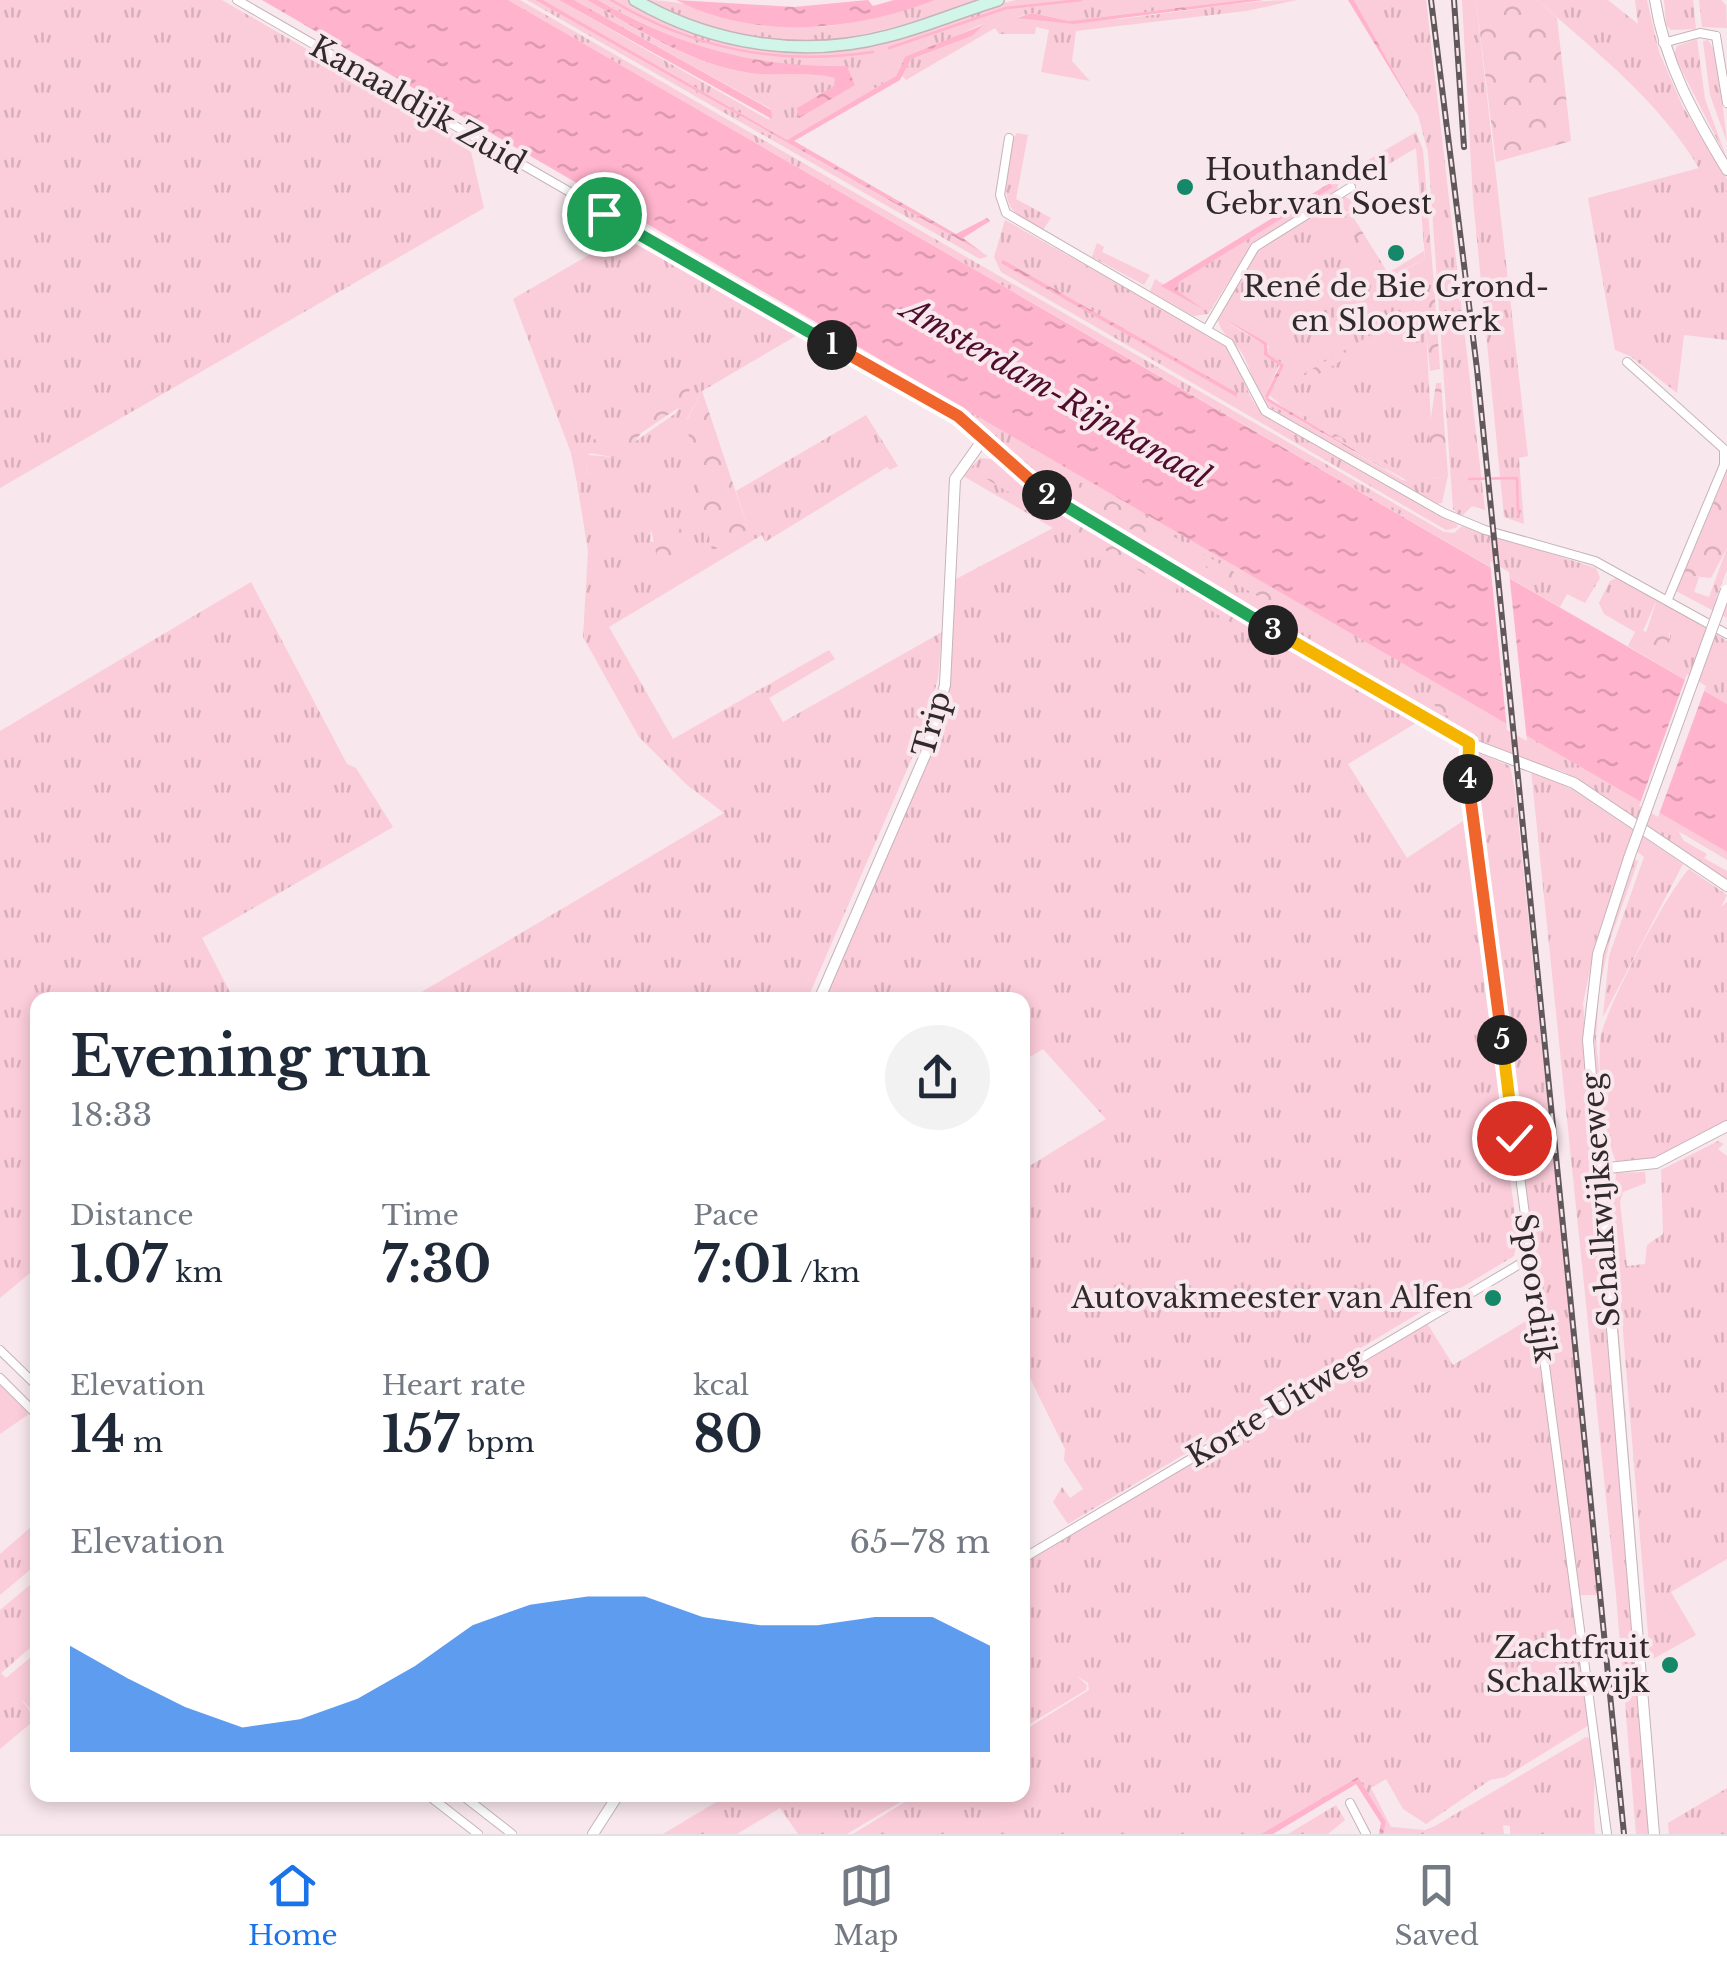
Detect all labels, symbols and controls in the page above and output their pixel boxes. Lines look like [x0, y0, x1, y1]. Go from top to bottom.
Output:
street label: Kanaaldijk Zuid [304, 28, 533, 181]
place label: Houthandel Gebr.van Soest [1205, 151, 1433, 222]
pin [562, 172, 647, 257]
marker: Houthandel Gebr.van Soest [1174, 176, 1196, 198]
icon: arrive [577, 187, 632, 242]
marker: René de Bie Grond- en Sloopwerk [1385, 242, 1407, 264]
place label: René de Bie Grond- en Sloopwerk [1243, 268, 1549, 339]
water label: Amsterdam-Rijnkanaal [891, 286, 1218, 498]
pin: 1 [807, 320, 857, 370]
text: 1 [826, 327, 838, 362]
pin: 2 [1022, 470, 1072, 520]
text: 2 [1038, 477, 1056, 512]
pin: 3 [1248, 605, 1298, 655]
text: 3 [1264, 612, 1282, 647]
street label: Trip [905, 687, 959, 761]
pin: 4 [1443, 754, 1493, 804]
text: 4 [1459, 761, 1477, 796]
pin: 5 [1477, 1015, 1527, 1065]
text: 5 [1494, 1022, 1510, 1057]
text: Evening run [70, 1023, 430, 1091]
button: share [885, 1025, 990, 1130]
street label: Schalkwijkseweg [1573, 1071, 1628, 1328]
text: 18:33 [70, 1095, 152, 1135]
pin [1472, 1096, 1557, 1181]
icon: check [1487, 1111, 1542, 1166]
text: Distance [70, 1198, 193, 1233]
text: Time [382, 1198, 459, 1233]
text: Pace [693, 1198, 759, 1233]
street label: Spoordijk [1507, 1211, 1564, 1366]
text: 1.07 [70, 1233, 167, 1296]
text: 7:30 [382, 1233, 491, 1296]
text: 7:01 [693, 1233, 793, 1296]
text: km [167, 1255, 223, 1290]
text: /km [793, 1255, 860, 1290]
place label: Autovakmeester van Alfen [1070, 1279, 1473, 1316]
marker: Autovakmeester van Alfen [1482, 1287, 1504, 1309]
street label: Korte Uitweg [1180, 1339, 1372, 1475]
text: Elevation [70, 1368, 205, 1403]
text: Heart rate [382, 1368, 526, 1403]
text: kcal [693, 1368, 749, 1403]
text: 14 [70, 1403, 125, 1466]
text: 157 [382, 1403, 459, 1466]
text: 80 [693, 1403, 763, 1466]
text: m [125, 1425, 163, 1460]
text: bpm [459, 1425, 534, 1460]
text: Elevation [70, 1522, 224, 1562]
text: 65–78 m [849, 1522, 990, 1562]
place label: Zachtfruit Schalkwijk [1486, 1629, 1651, 1700]
marker: Zachtfruit Schalkwijk [1659, 1654, 1681, 1676]
tab: Home [248, 1858, 338, 1953]
tab: Map [834, 1858, 899, 1953]
tab: Saved [1395, 1858, 1479, 1953]

